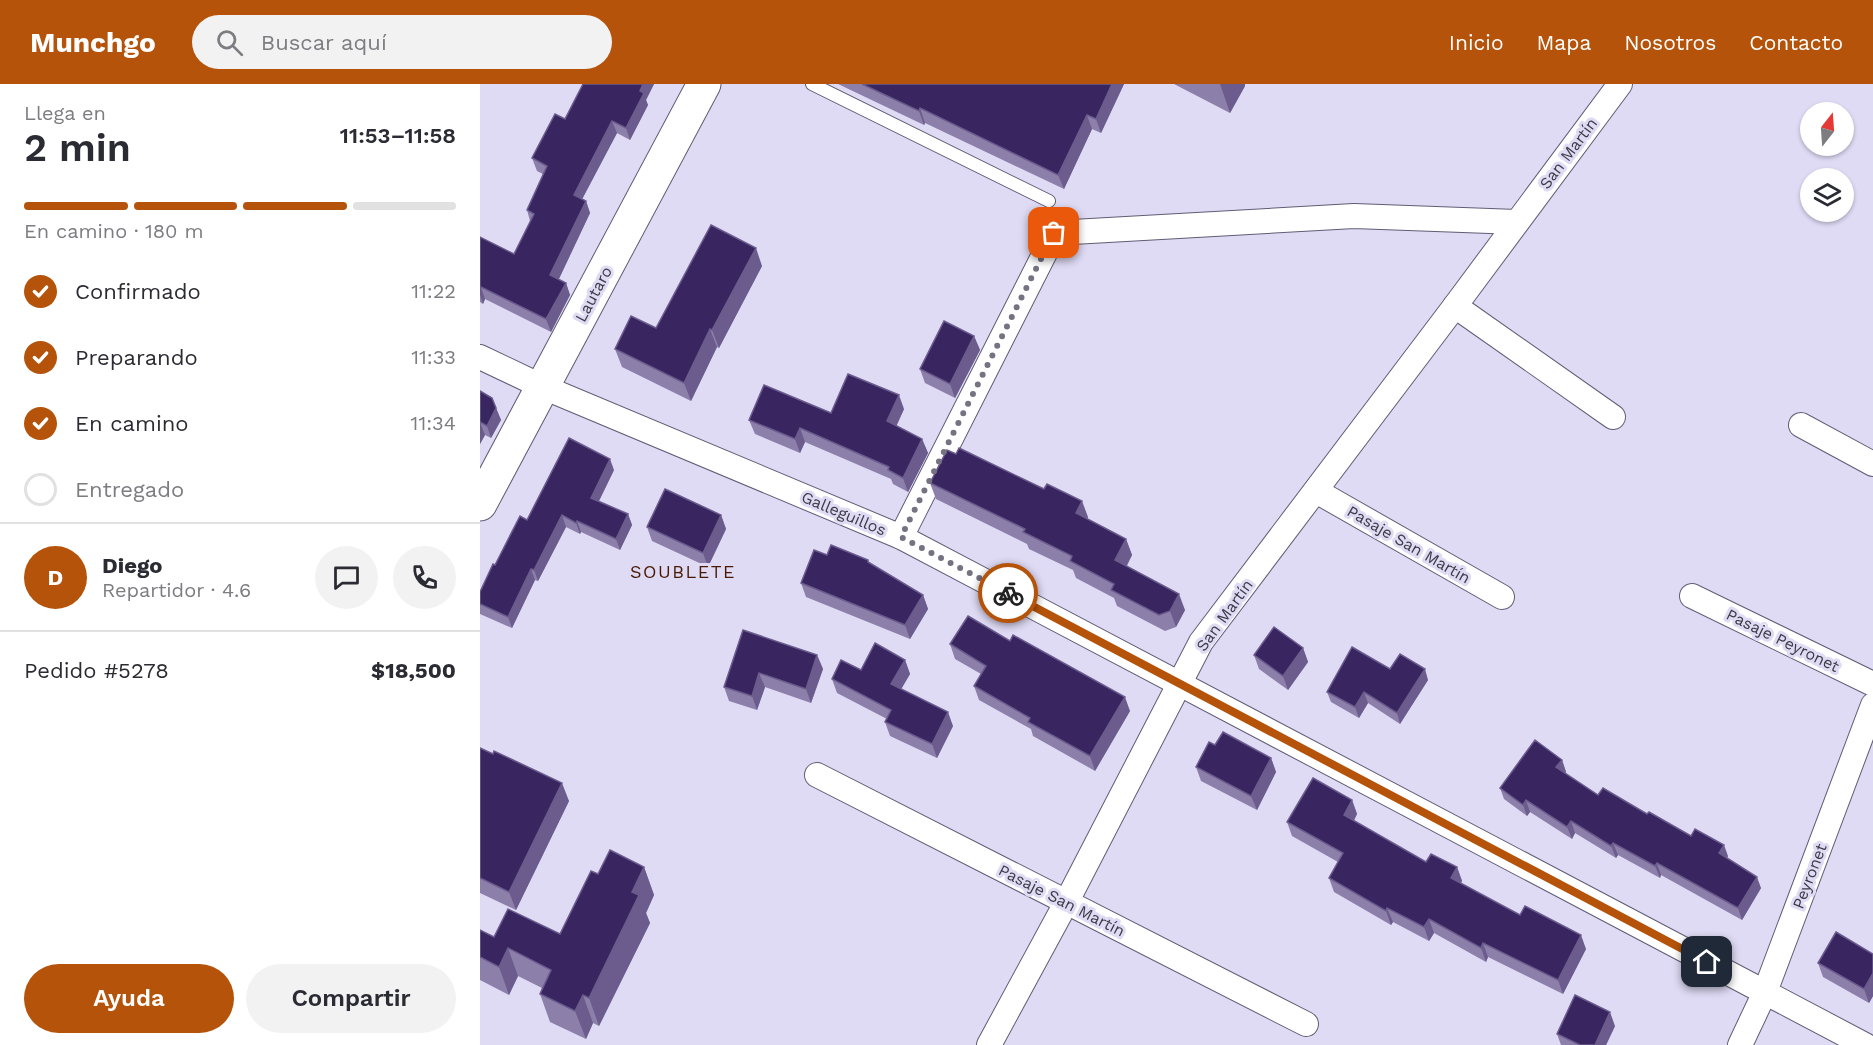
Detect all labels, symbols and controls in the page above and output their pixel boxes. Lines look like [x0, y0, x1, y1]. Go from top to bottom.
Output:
search box [192, 15, 612, 69]
text: Munchgo [30, 26, 156, 59]
icon: search [213, 26, 246, 59]
text: Buscar aquí [261, 30, 387, 55]
text: Inicio [1449, 30, 1504, 55]
text: Mapa [1537, 30, 1591, 55]
text: Nosotros [1624, 30, 1716, 55]
text: Contacto [1749, 30, 1843, 55]
text: Llega en [24, 101, 106, 125]
north arrow [1800, 102, 1854, 156]
map controls [1800, 102, 1854, 222]
street label: San Martín [1536, 114, 1601, 193]
text: 11:53–11:58 [340, 123, 456, 148]
text: 2 min [24, 125, 131, 170]
button: layers [1800, 168, 1854, 222]
pin [1028, 207, 1079, 258]
icon: bag [1037, 216, 1070, 249]
text: En camino · 180 m [24, 219, 203, 243]
street label: Lautaro [571, 263, 616, 325]
icon: check [24, 275, 57, 308]
text: Confirmado [75, 279, 201, 304]
text: 11:22 [411, 279, 456, 303]
icon: check [24, 341, 57, 374]
text: Preparando [75, 345, 198, 370]
text: 11:33 [411, 345, 456, 369]
icon: check [24, 407, 57, 440]
text: En camino [75, 411, 189, 436]
text: 11:34 [411, 411, 456, 435]
text: Entregado [75, 477, 184, 502]
street label: Galleguillos [799, 487, 889, 540]
street label: Pasaje San Martín [1344, 501, 1474, 587]
button: chat [315, 546, 378, 609]
button: phone [393, 546, 456, 609]
text: Diego [102, 553, 162, 578]
district label: SOUBLETE [630, 561, 736, 582]
courier [978, 563, 1038, 623]
text: D [48, 565, 63, 590]
street label: San Martín [1192, 576, 1257, 655]
icon: bike [992, 577, 1025, 610]
text: Repartidor · 4.6 [102, 578, 251, 602]
street label: Pasaje Peyronet [1723, 605, 1843, 676]
text: Pedido #5278 [24, 658, 169, 683]
text: $18,500 [371, 658, 456, 683]
street label: Peyronet [1788, 841, 1831, 911]
street label: Pasaje San Martín [995, 860, 1128, 941]
pin [1681, 936, 1732, 987]
icon: home [1690, 945, 1723, 978]
button: Ayuda [24, 964, 234, 1033]
button: Compartir [246, 964, 456, 1033]

